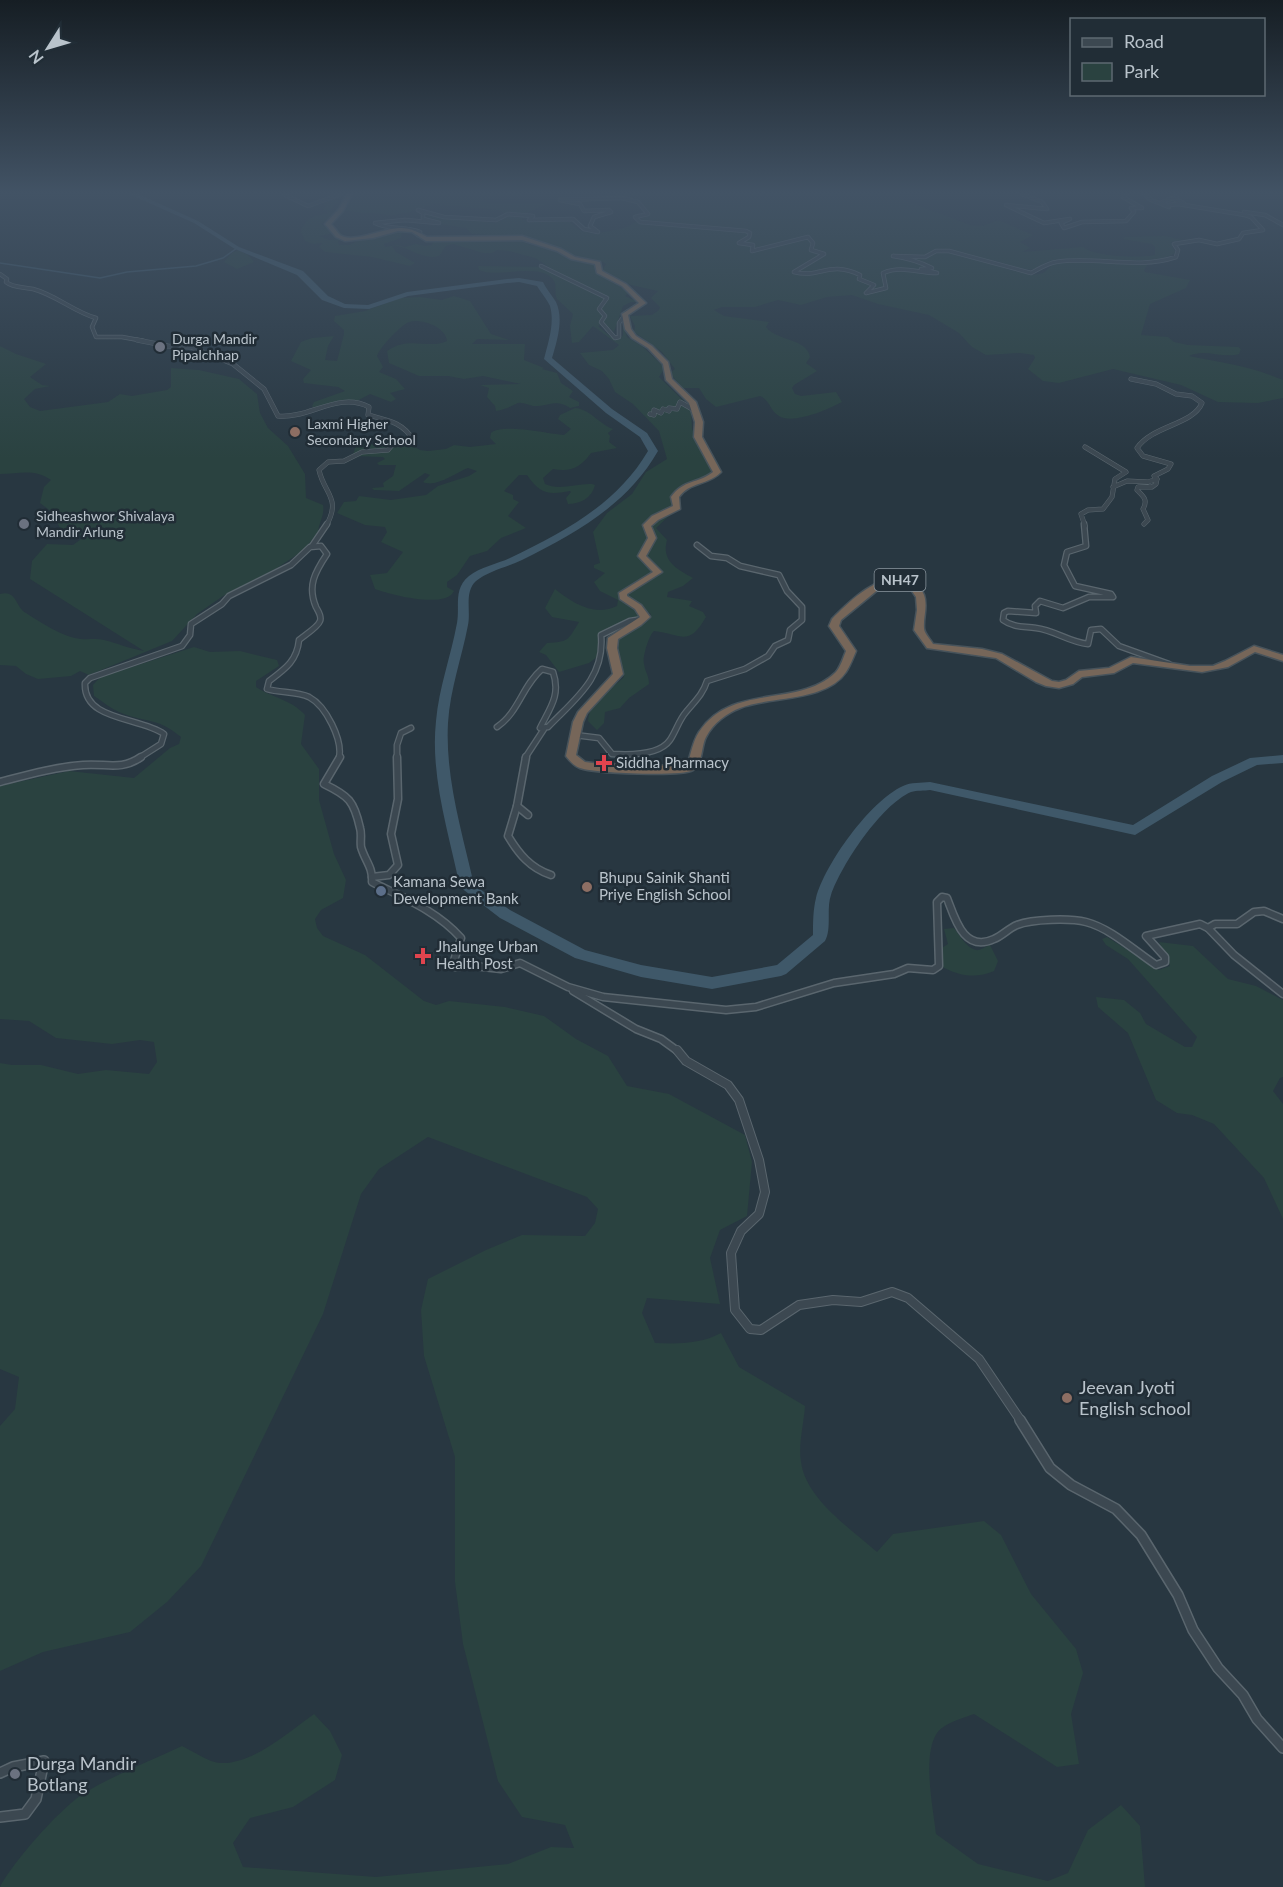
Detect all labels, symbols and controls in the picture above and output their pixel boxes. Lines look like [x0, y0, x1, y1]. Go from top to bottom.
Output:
north arrow [18, 18, 78, 78]
legend [1070, 18, 1265, 96]
text: Road [1124, 30, 1164, 52]
text: N [24, 47, 47, 68]
text: Park [1124, 60, 1160, 82]
place label: Durga Mandir Pipalchhap [172, 330, 257, 363]
marker: Durga Mandir Pipalchhap [153, 340, 167, 354]
place label: Laxmi Higher Secondary School [307, 415, 416, 448]
marker: Laxmi Higher Secondary School [288, 425, 302, 439]
place label: Sidheashwor Shivalaya Mandir Arlung [36, 507, 175, 540]
marker: Sidheashwor Shivalaya Mandir Arlung [17, 517, 31, 531]
road number: NH47 [874, 569, 926, 591]
place label: Siddha Pharmacy [616, 753, 729, 771]
marker: Siddha Pharmacy [597, 756, 611, 770]
place label: Bhupu Sainik Shanti Priye English School [599, 868, 731, 903]
place label: Kamana Sewa Development Bank [393, 872, 519, 907]
marker: Bhupu Sainik Shanti Priye English School [580, 880, 594, 894]
marker: Kamana Sewa Development Bank [374, 884, 388, 898]
place label: Jhalunge Urban Health Post [436, 937, 538, 972]
marker: Jhalunge Urban Health Post [414, 947, 432, 965]
place label: Jeevan Jyoti English school [1079, 1376, 1191, 1419]
marker: Jeevan Jyoti English school [1060, 1391, 1074, 1405]
place label: Durga Mandir Botlang [27, 1752, 137, 1795]
marker: Durga Mandir Botlang [8, 1767, 22, 1781]

